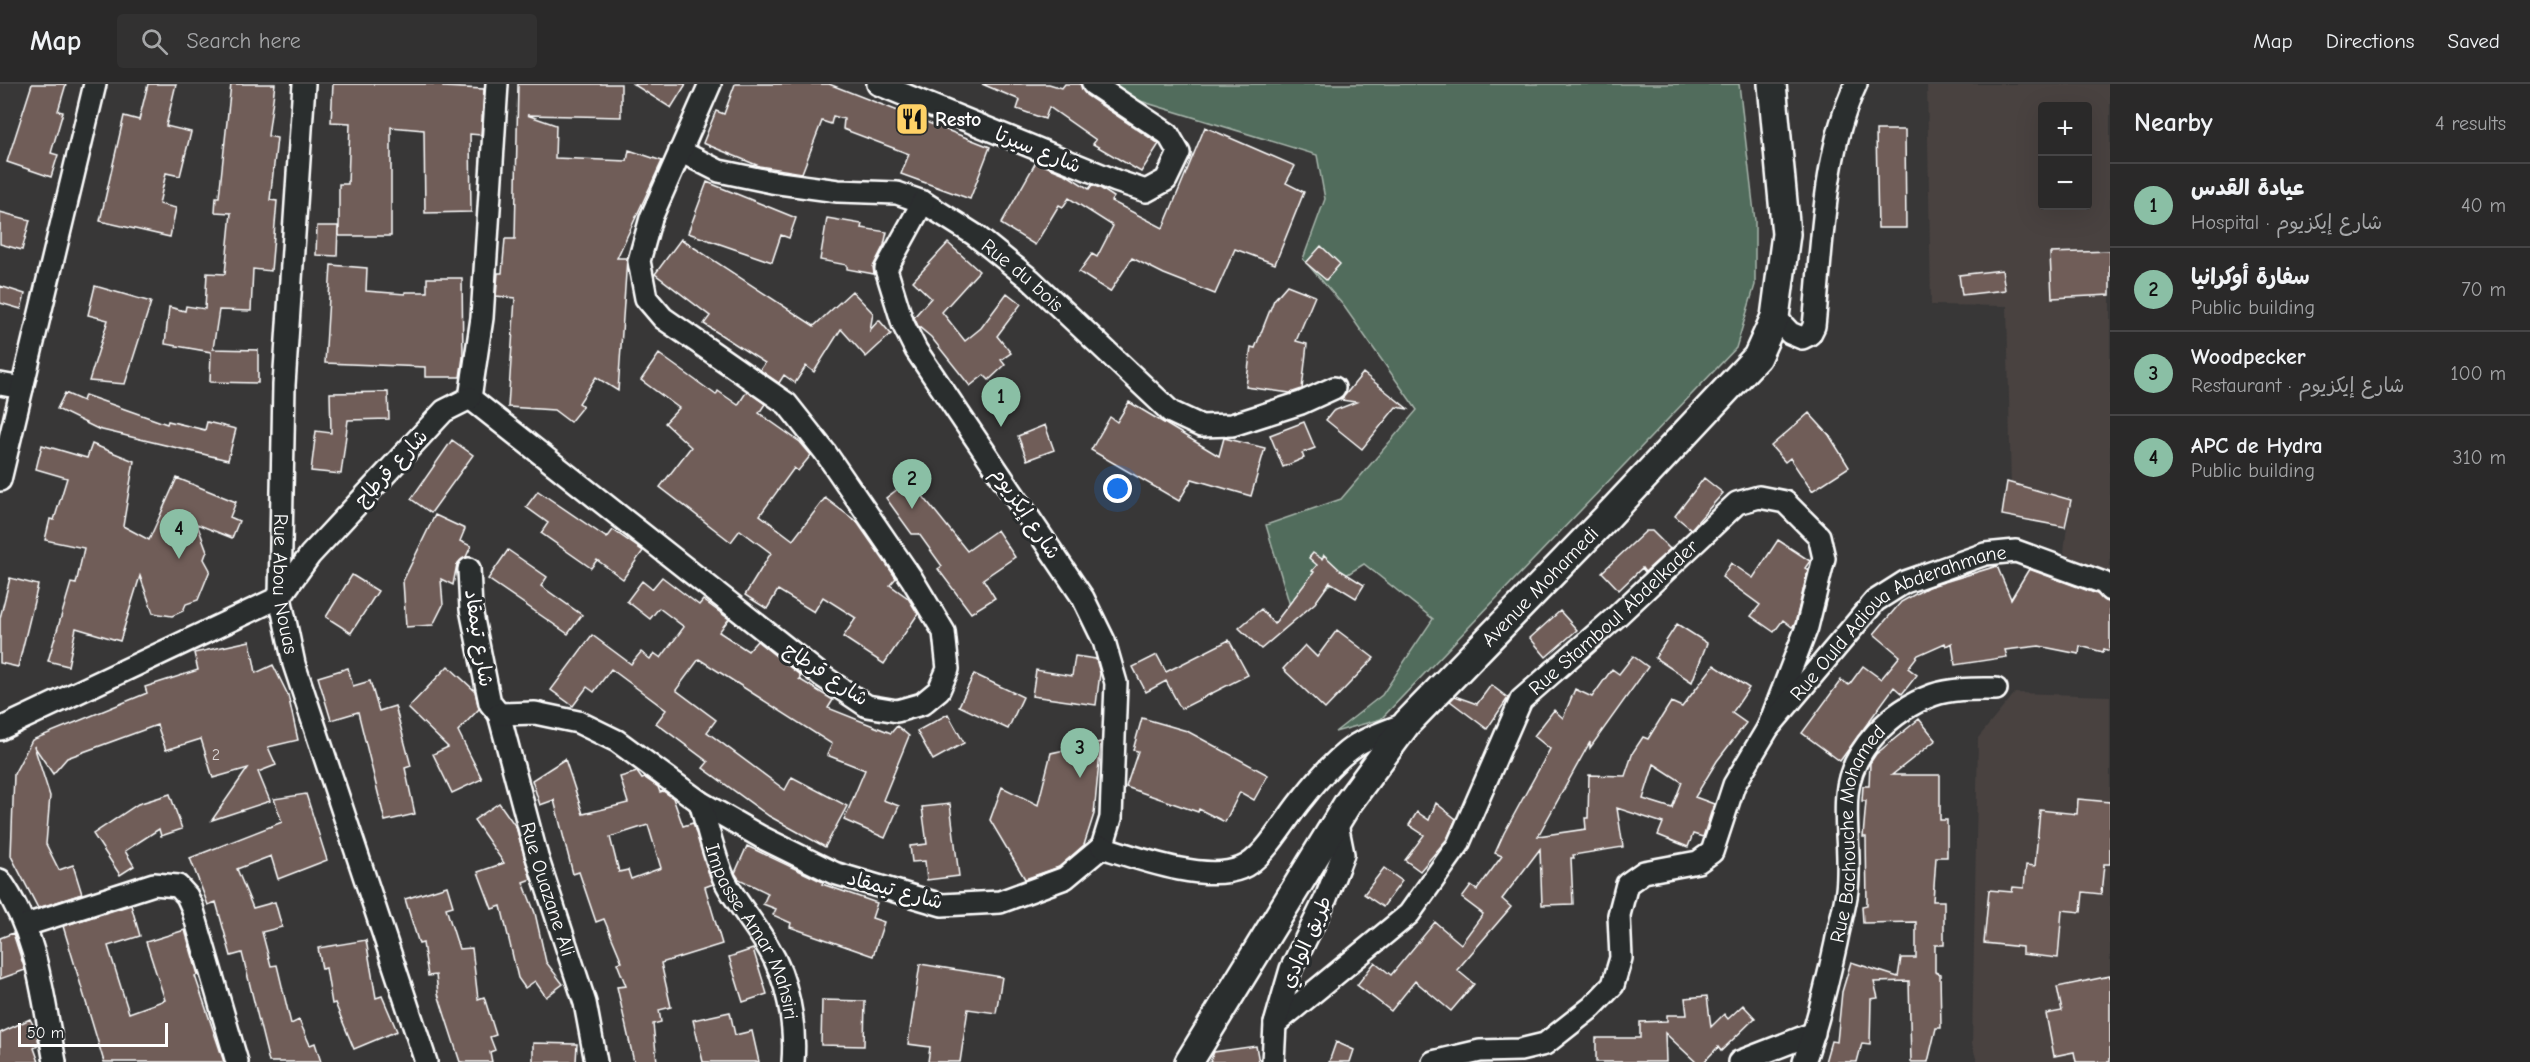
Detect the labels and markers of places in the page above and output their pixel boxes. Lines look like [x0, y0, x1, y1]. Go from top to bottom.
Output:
restaurant icon: Resto [894, 101, 930, 137]
place label: Resto [935, 108, 981, 131]
pin: 1 [982, 378, 1020, 427]
pin: 2 [892, 460, 932, 509]
pin: 4 [160, 510, 198, 559]
pin: 3 [1060, 728, 1100, 778]

